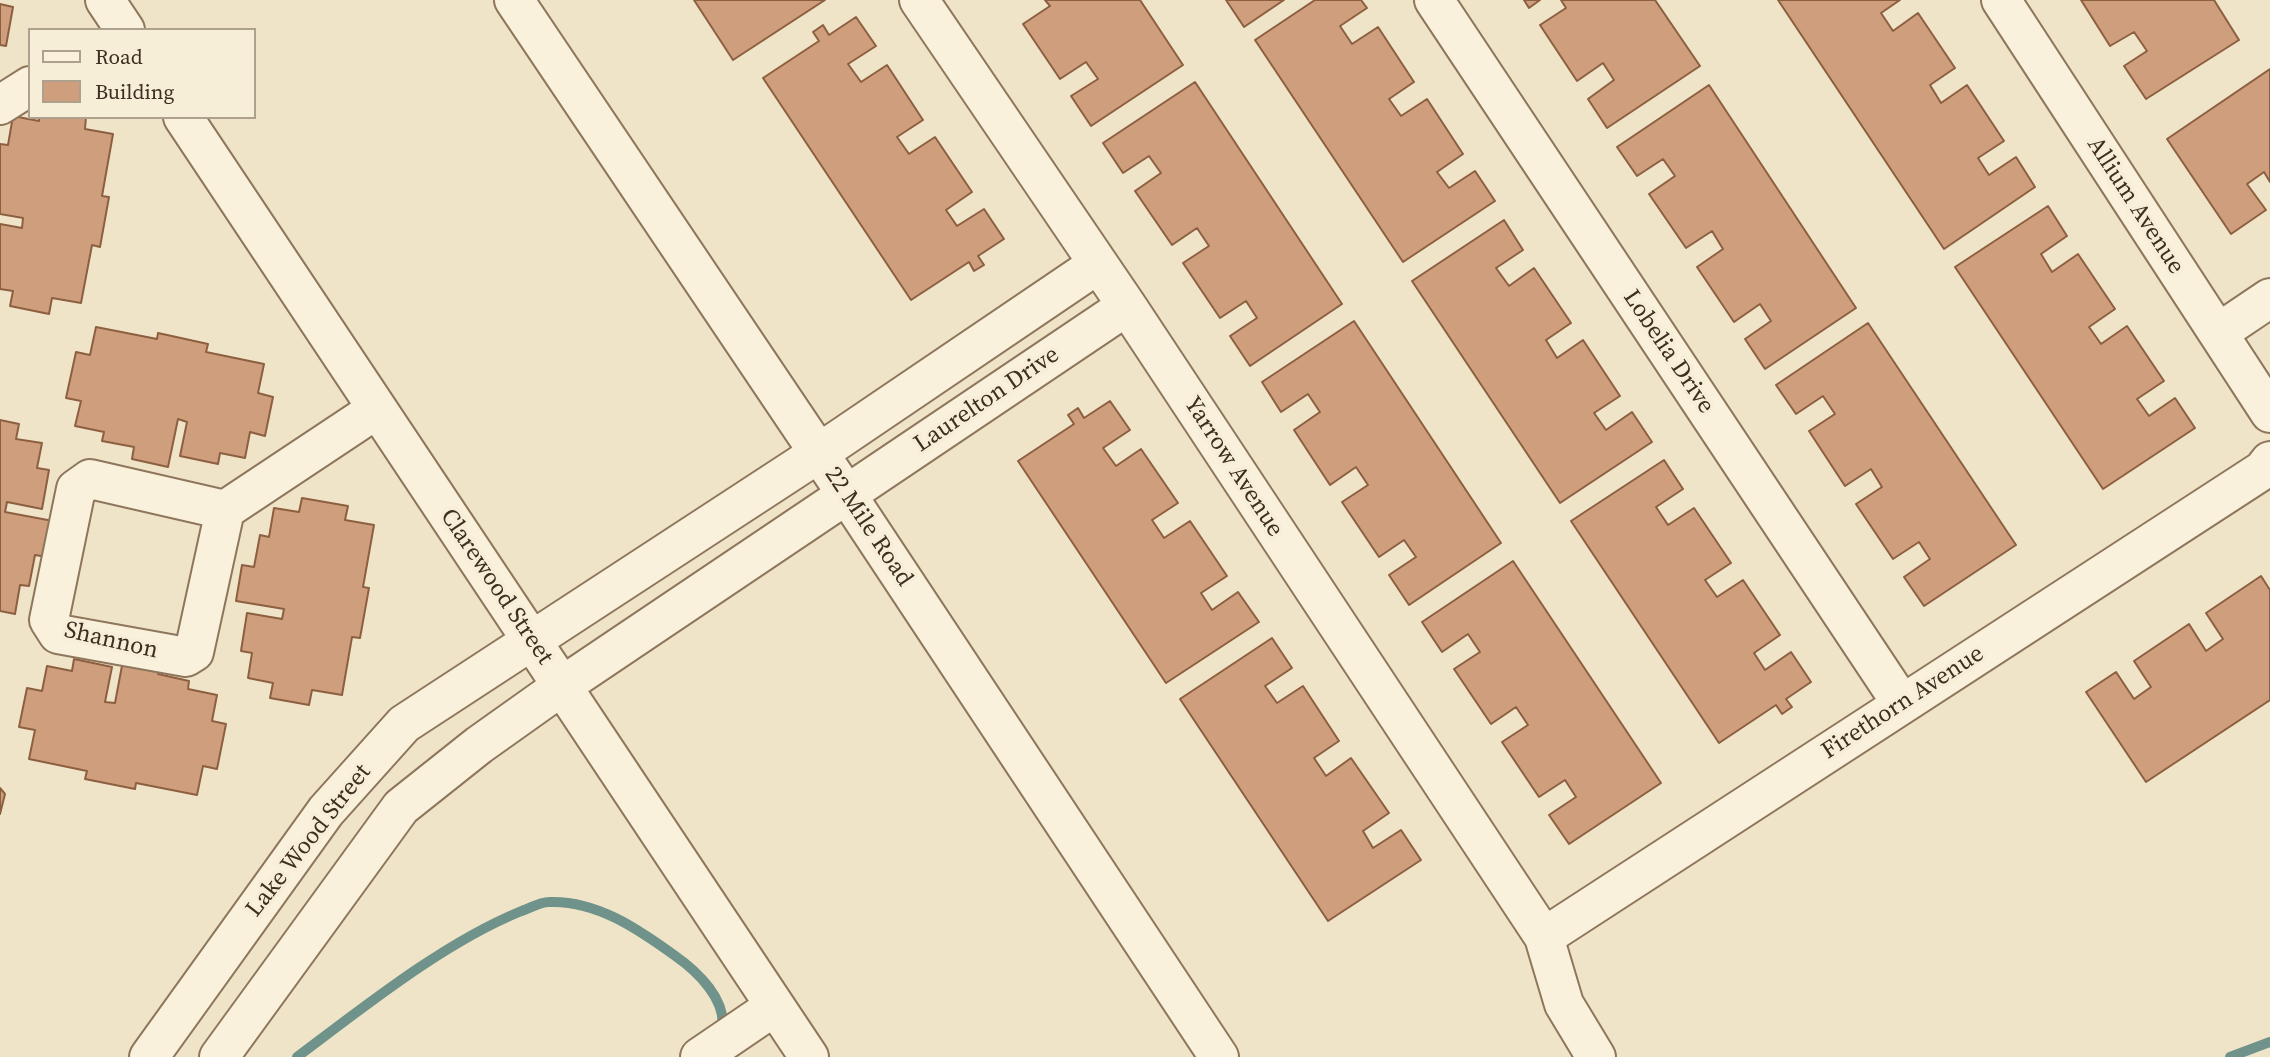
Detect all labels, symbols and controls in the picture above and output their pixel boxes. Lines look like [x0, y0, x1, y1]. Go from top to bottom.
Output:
legend [28, 28, 256, 119]
text: Road [95, 42, 143, 71]
text: Building [95, 77, 174, 106]
street label: Allium Avenue [2080, 132, 2190, 280]
street label: Lobelia Drive [1616, 285, 1720, 419]
street label: Laurelton Drive [909, 341, 1065, 459]
street label: Yarrow Avenue [1177, 392, 1289, 542]
street label: 22 Mile Road [818, 462, 918, 592]
street label: Clarewood Street [433, 504, 559, 670]
street label: Shannon [61, 616, 161, 666]
street label: Firethorn Avenue [1817, 640, 1989, 766]
street label: Lake Wood Street [240, 759, 378, 923]

